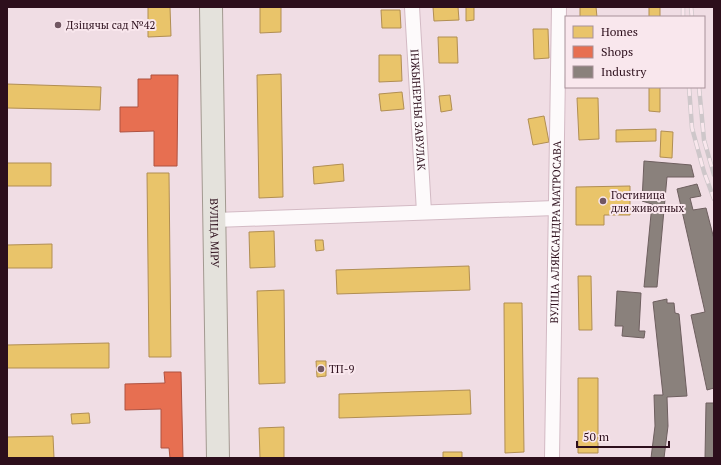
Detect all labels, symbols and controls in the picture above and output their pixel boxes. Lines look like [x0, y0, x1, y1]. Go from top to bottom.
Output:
legend [565, 16, 705, 88]
place label: Дзіцячы сад №42 [66, 18, 156, 32]
marker: Дзіцячы сад №42 [53, 20, 63, 30]
text: Homes [601, 24, 638, 39]
text: Shops [601, 44, 633, 59]
street label: ІНЖЫНЕРНЫ ЗАВУЛАК [407, 49, 429, 172]
text: Industry [601, 64, 647, 79]
street label: ВУЛІЦА АЛЯКСАНДРА МАТРОСАВА [547, 140, 564, 324]
place label: Гостиница для животных [611, 188, 685, 215]
marker: Гостиница для животных [598, 196, 608, 206]
street label: ВУЛІЦА МІРУ [207, 198, 222, 269]
place label: ТП-9 [329, 362, 354, 376]
marker: ТП-9 [316, 364, 326, 374]
scale bar [577, 423, 669, 449]
text: 50 m [583, 429, 610, 444]

